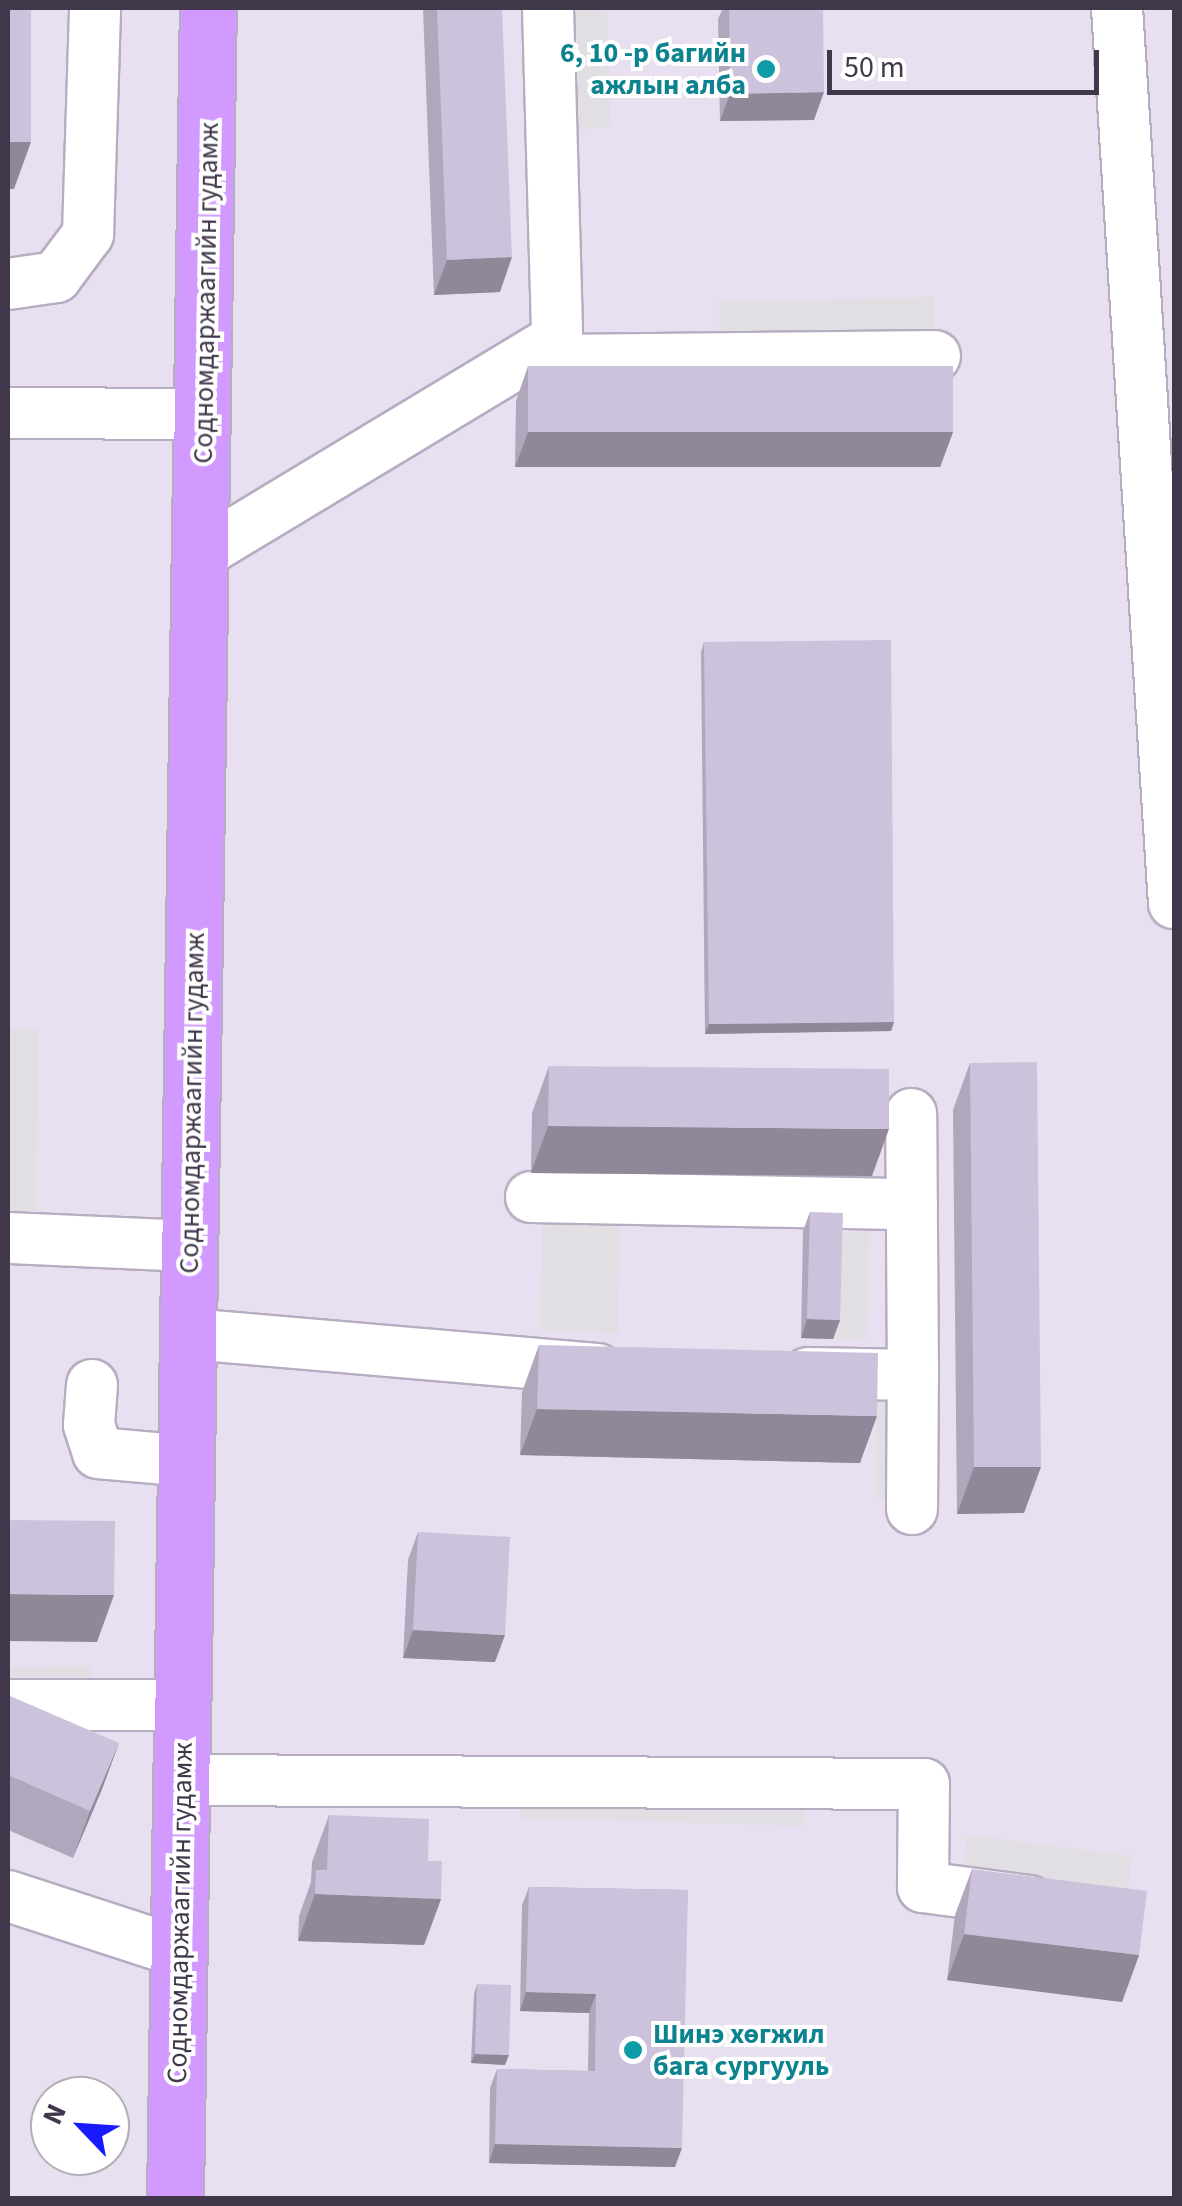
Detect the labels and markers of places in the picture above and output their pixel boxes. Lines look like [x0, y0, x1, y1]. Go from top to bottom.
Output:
place label: 6, 10 -р багийн ажлын алба [560, 36, 746, 102]
marker: 6, 10 -р багийн ажлын алба [755, 58, 777, 80]
place label: Шинэ хөгжил бага сургууль [653, 2017, 829, 2083]
marker: Шинэ хөгжил бага сургууль [622, 2039, 644, 2061]

